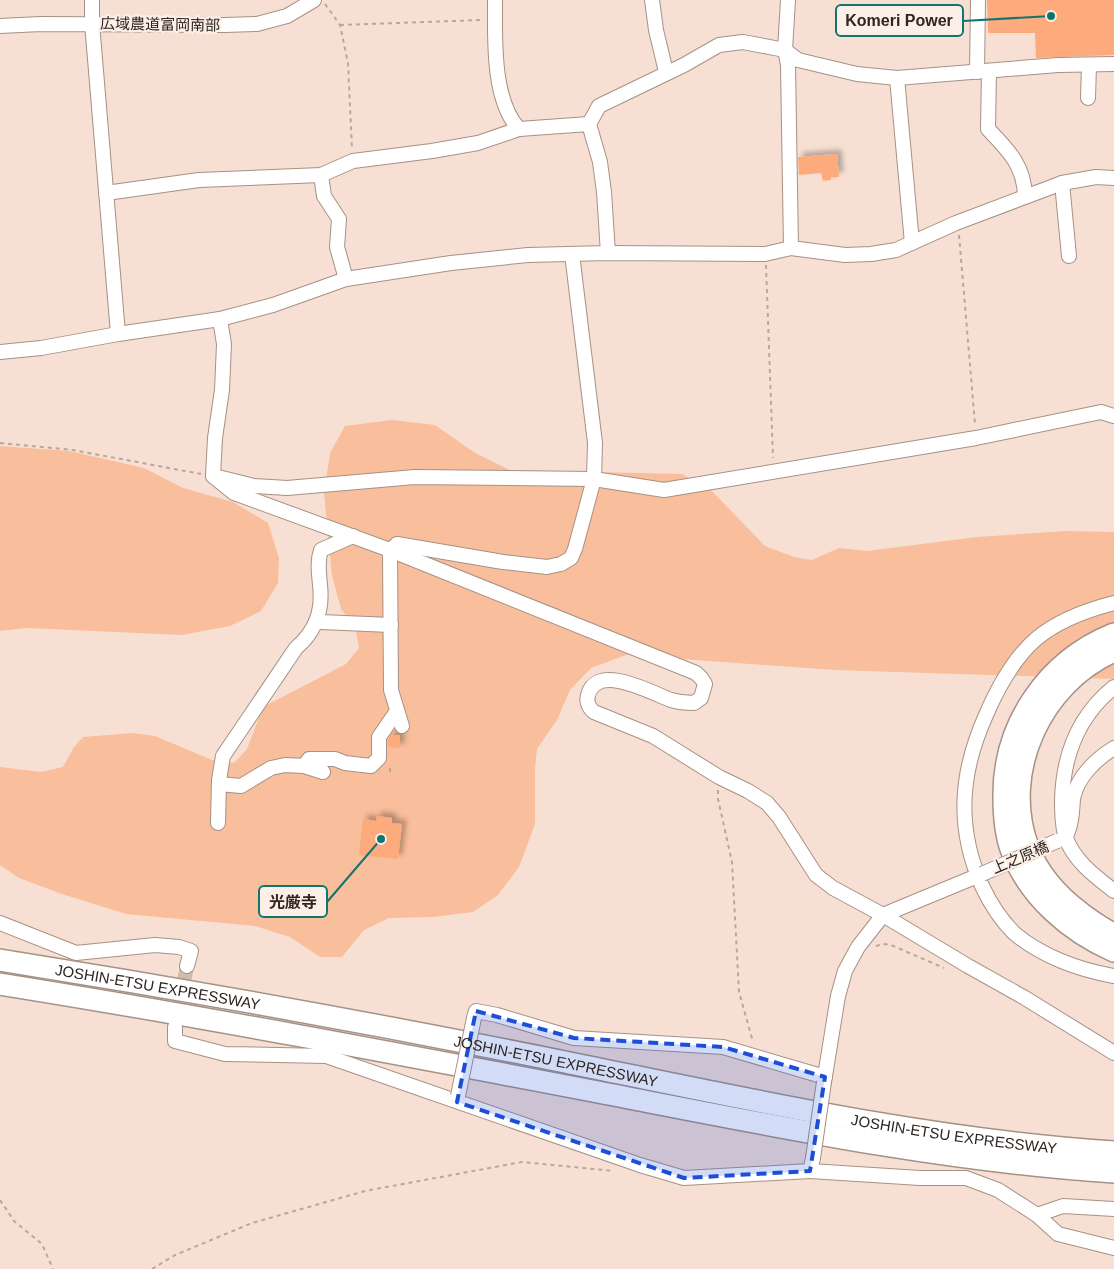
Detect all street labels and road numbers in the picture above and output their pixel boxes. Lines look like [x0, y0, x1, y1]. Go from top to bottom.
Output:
street label: 広域農道富岡南部 [100, 14, 220, 34]
street label: 上之原橋 [989, 837, 1051, 877]
street label: JOSHIN-ETSU EXPRESSWAY [54, 961, 262, 1012]
street label: JOSHIN-ETSU EXPRESSWAY [452, 1032, 659, 1089]
street label: JOSHIN-ETSU EXPRESSWAY [850, 1110, 1058, 1156]

